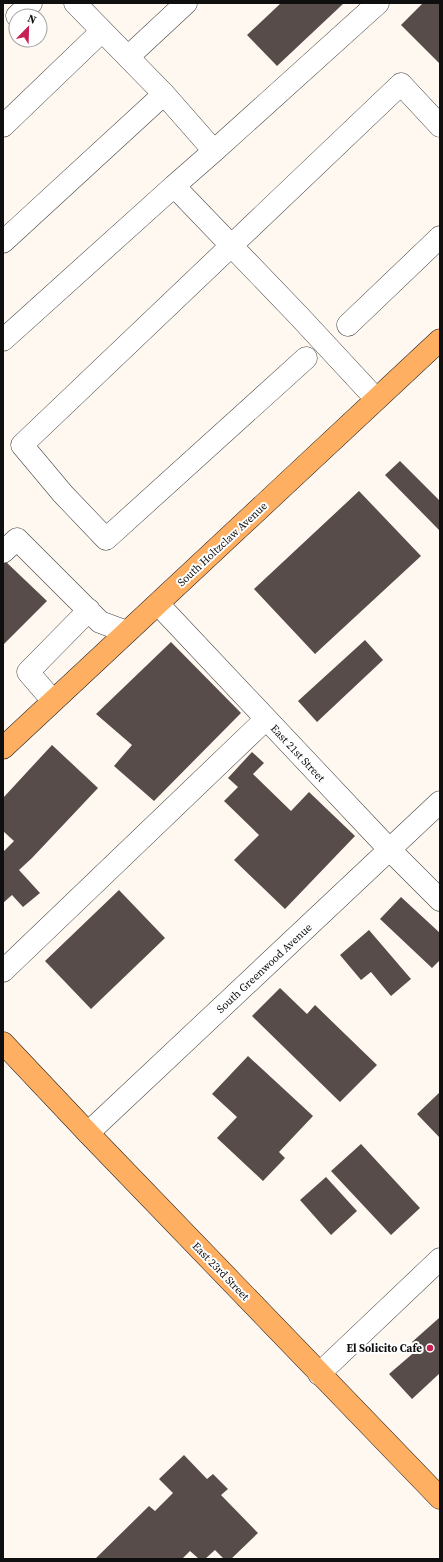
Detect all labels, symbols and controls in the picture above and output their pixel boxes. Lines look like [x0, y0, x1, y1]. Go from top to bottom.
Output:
north arrow [8, 8, 48, 48]
text: N [25, 11, 38, 28]
street label: South Holtzclaw Avenue [174, 498, 271, 590]
street label: East 21st Street [267, 721, 328, 786]
street label: South Greenwood Avenue [213, 920, 316, 1017]
street label: East 23rd Street [189, 1239, 253, 1304]
place label: El Solicito Cafe [347, 1341, 422, 1356]
marker: El Solicito Cafe [425, 1343, 435, 1353]

